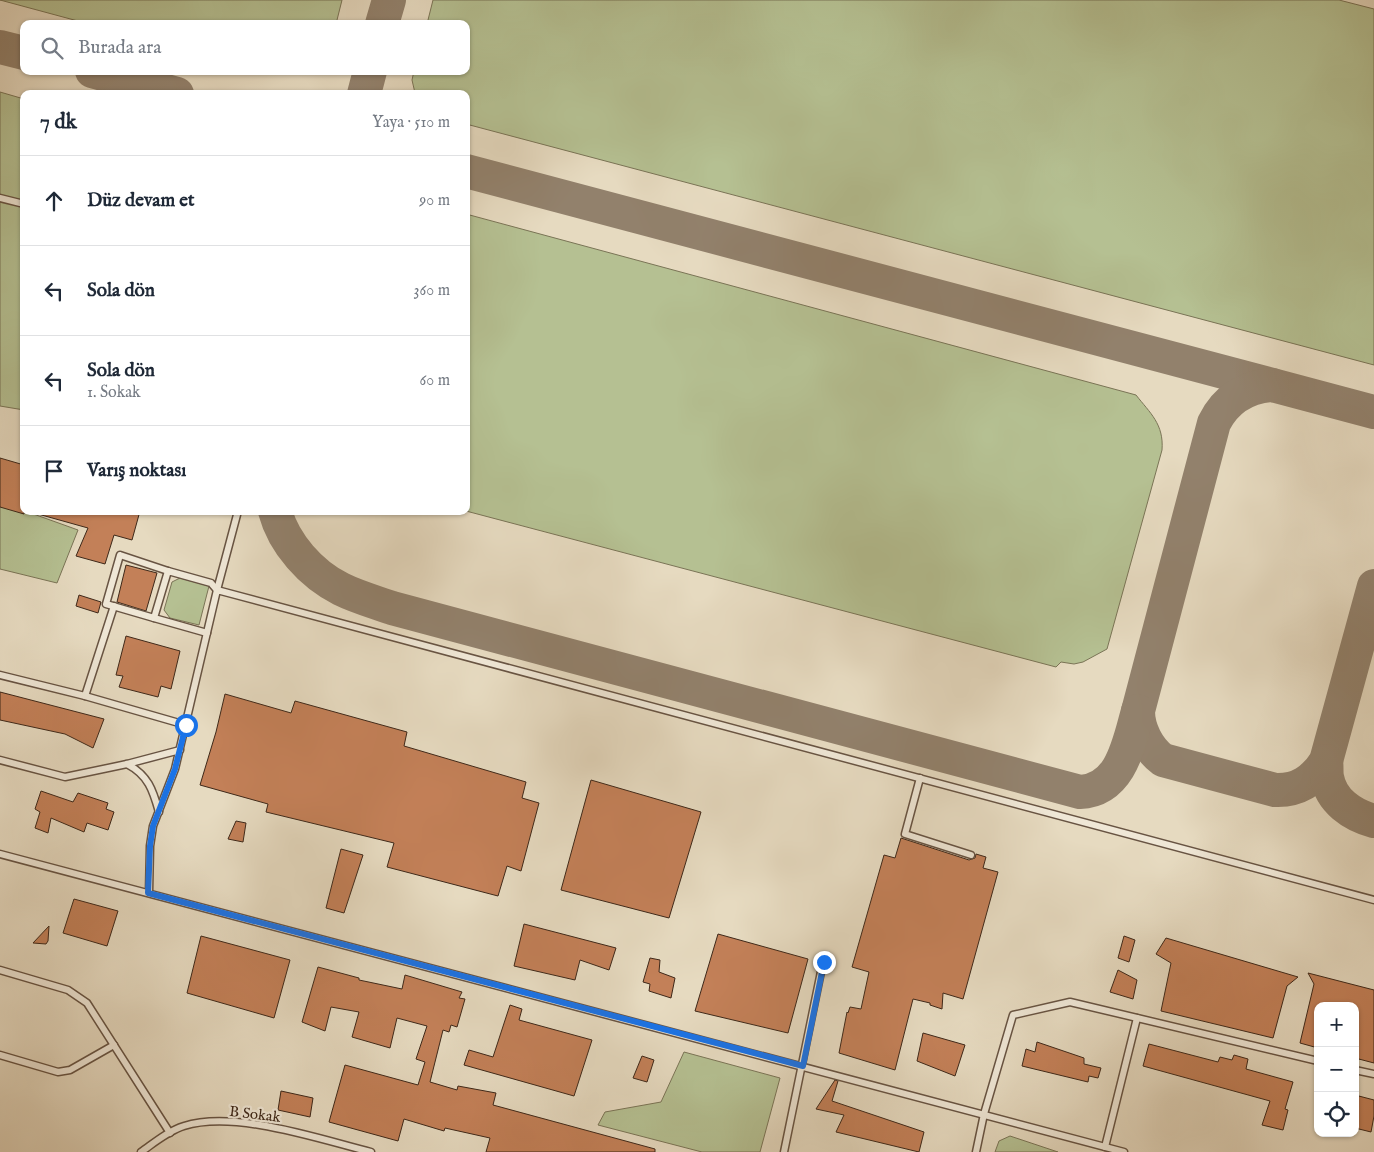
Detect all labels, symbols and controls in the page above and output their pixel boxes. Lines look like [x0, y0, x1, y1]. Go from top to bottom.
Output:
search box [20, 20, 470, 75]
icon: search [38, 34, 66, 62]
text: Burada ara [78, 36, 162, 60]
text: 7 dk [40, 109, 77, 136]
text: Yaya · 510 m [372, 113, 450, 133]
icon: ahead [40, 187, 68, 215]
text: Düz devam et [87, 189, 195, 213]
text: 90 m [419, 191, 450, 211]
icon: left [40, 277, 68, 305]
text: Sola dön [87, 279, 155, 303]
text: 360 m [414, 281, 450, 301]
text: Sola dön [87, 359, 155, 383]
icon: left [40, 367, 68, 395]
text: 60 m [420, 371, 450, 391]
text: 1. Sokak [87, 383, 141, 403]
icon: arrive [40, 457, 68, 485]
text: Varış noktası [87, 459, 186, 483]
route start [175, 714, 198, 737]
route end [813, 951, 836, 974]
map controls [1314, 1002, 1359, 1137]
button: + [1314, 1002, 1359, 1047]
button: − [1314, 1047, 1359, 1092]
button: locate [1314, 1092, 1359, 1137]
street label: B Sokak [228, 1102, 283, 1127]

